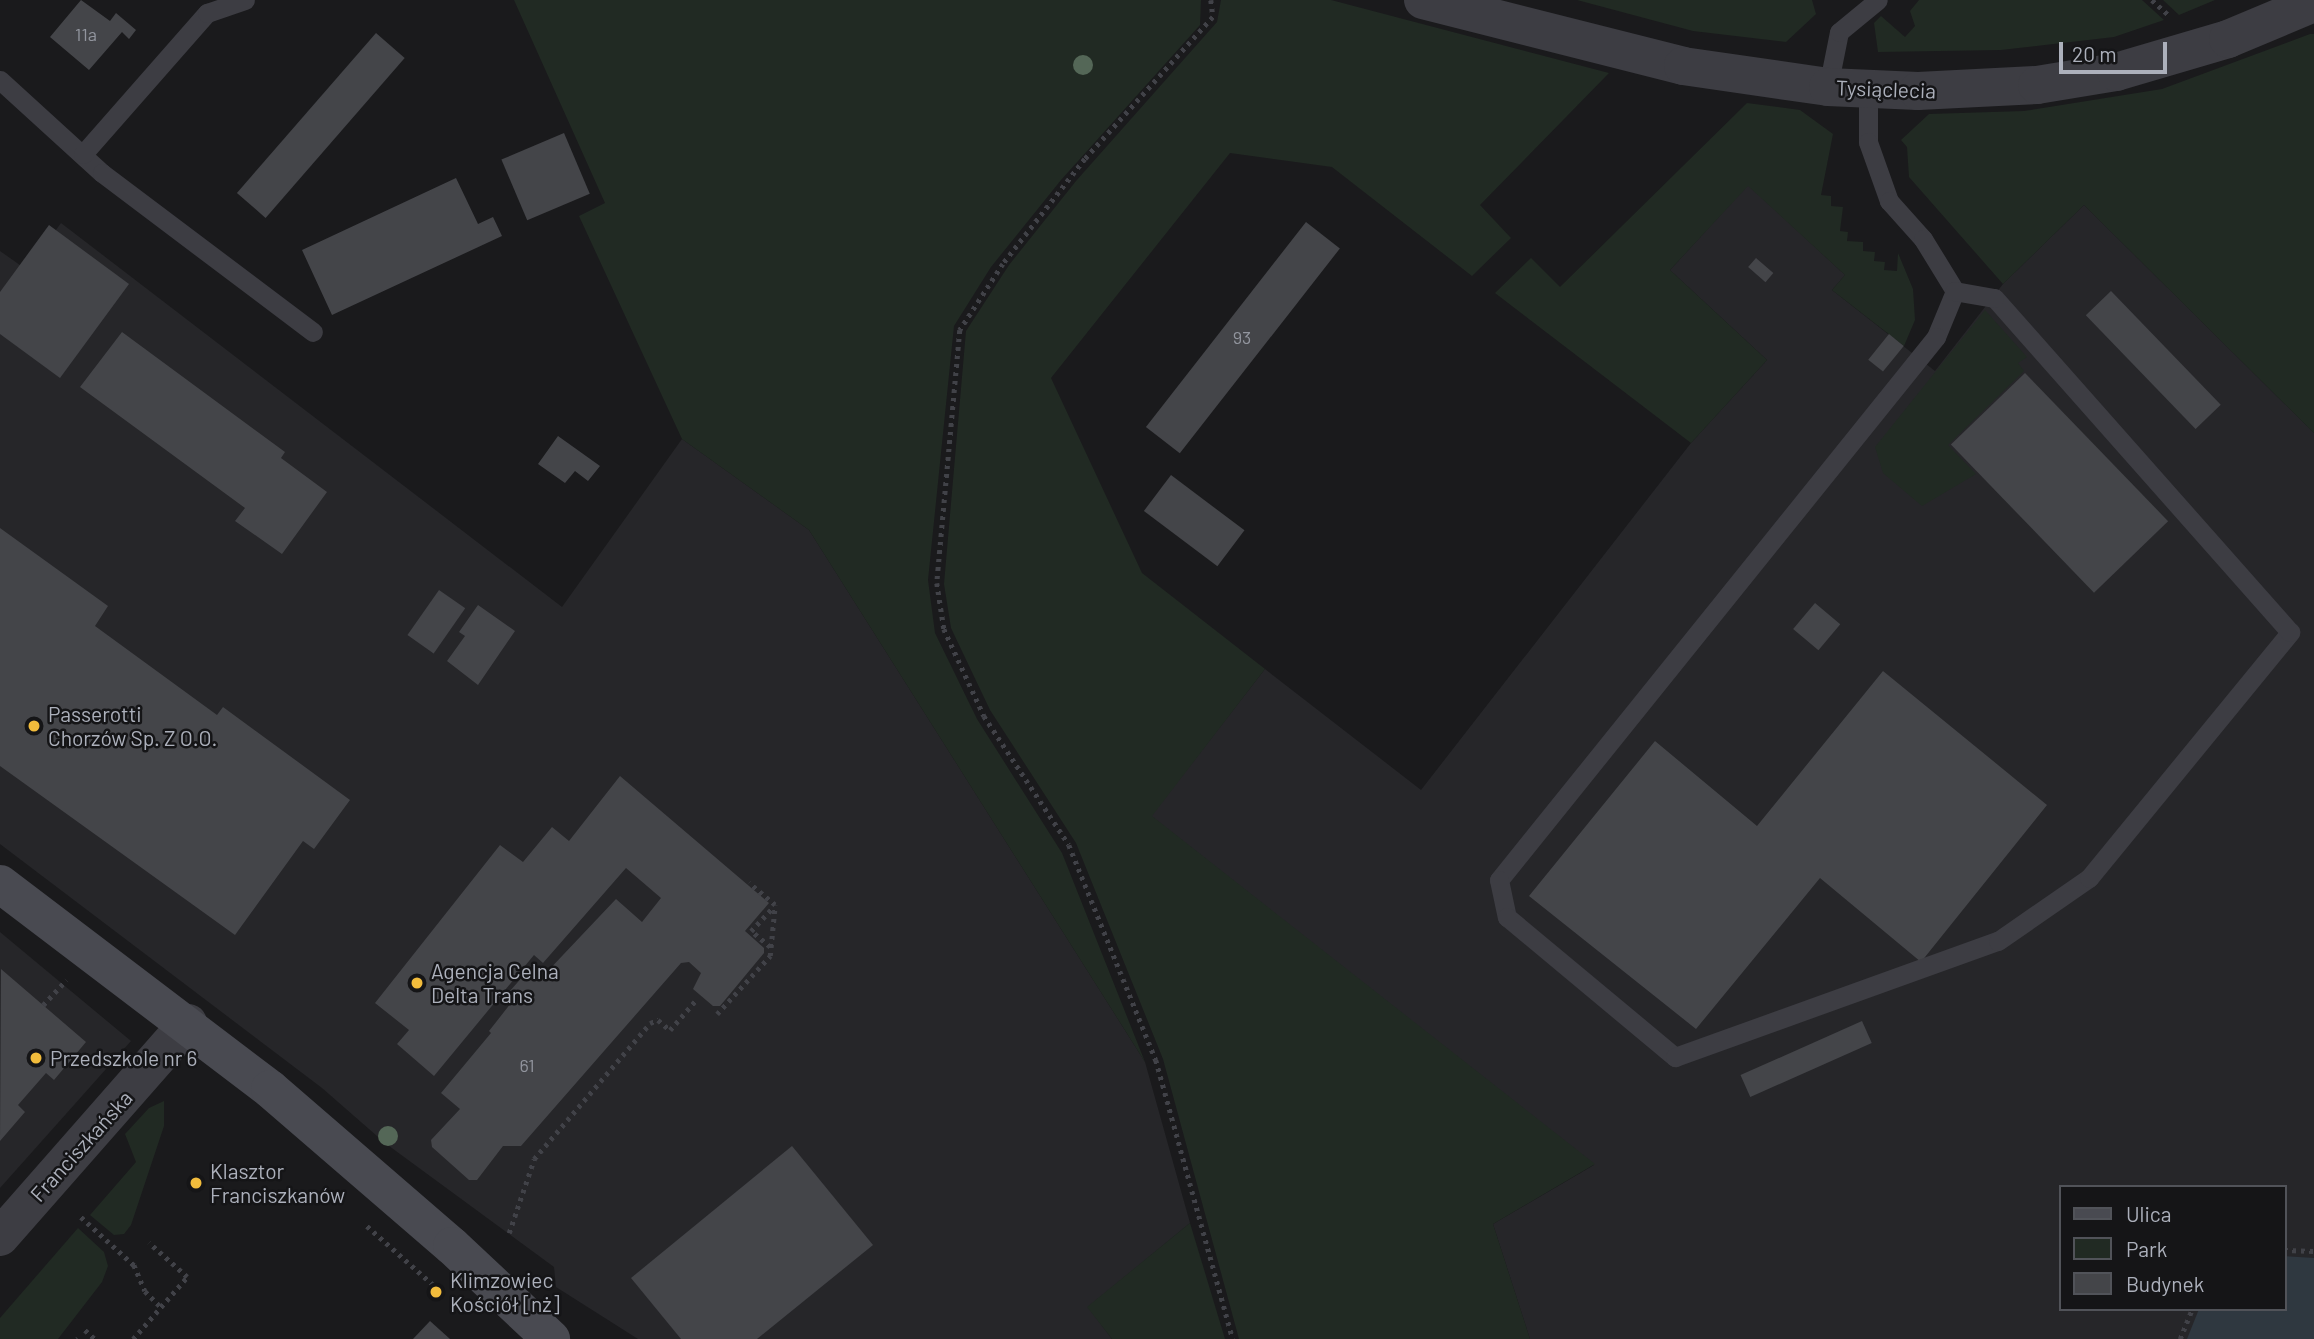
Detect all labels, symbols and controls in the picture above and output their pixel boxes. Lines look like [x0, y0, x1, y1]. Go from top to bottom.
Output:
house number: 11a [75, 23, 97, 45]
scale bar [2062, 28, 2170, 72]
text: 20 m [2072, 41, 2117, 66]
street label: Tysiąclecia [1835, 75, 1937, 103]
house number: 93 [1233, 326, 1251, 348]
place label: Passerotti Chorzów Sp. Z O.O. [48, 701, 217, 751]
marker: Passerotti Chorzów Sp. Z O.O. [26, 718, 42, 734]
place label: Agencja Celna Delta Trans [431, 958, 559, 1008]
marker: Agencja Celna Delta Trans [409, 975, 425, 991]
place label: Przedszkole nr 6 [50, 1045, 197, 1071]
marker: Przedszkole nr 6 [28, 1050, 44, 1066]
house number: 61 [519, 1054, 535, 1076]
street label: Franciszkańska [25, 1085, 137, 1207]
place label: Klasztor Franciszkanów [210, 1158, 345, 1208]
marker: Klasztor Franciszkanów [188, 1175, 204, 1191]
legend [2058, 1185, 2286, 1311]
text: Ulica [2126, 1201, 2171, 1226]
text: Park [2126, 1236, 2167, 1261]
place label: Klimzowiec Kościół [nż] [450, 1267, 560, 1317]
text: Budynek [2126, 1271, 2204, 1296]
marker: Klimzowiec Kościół [nż] [428, 1284, 444, 1300]

